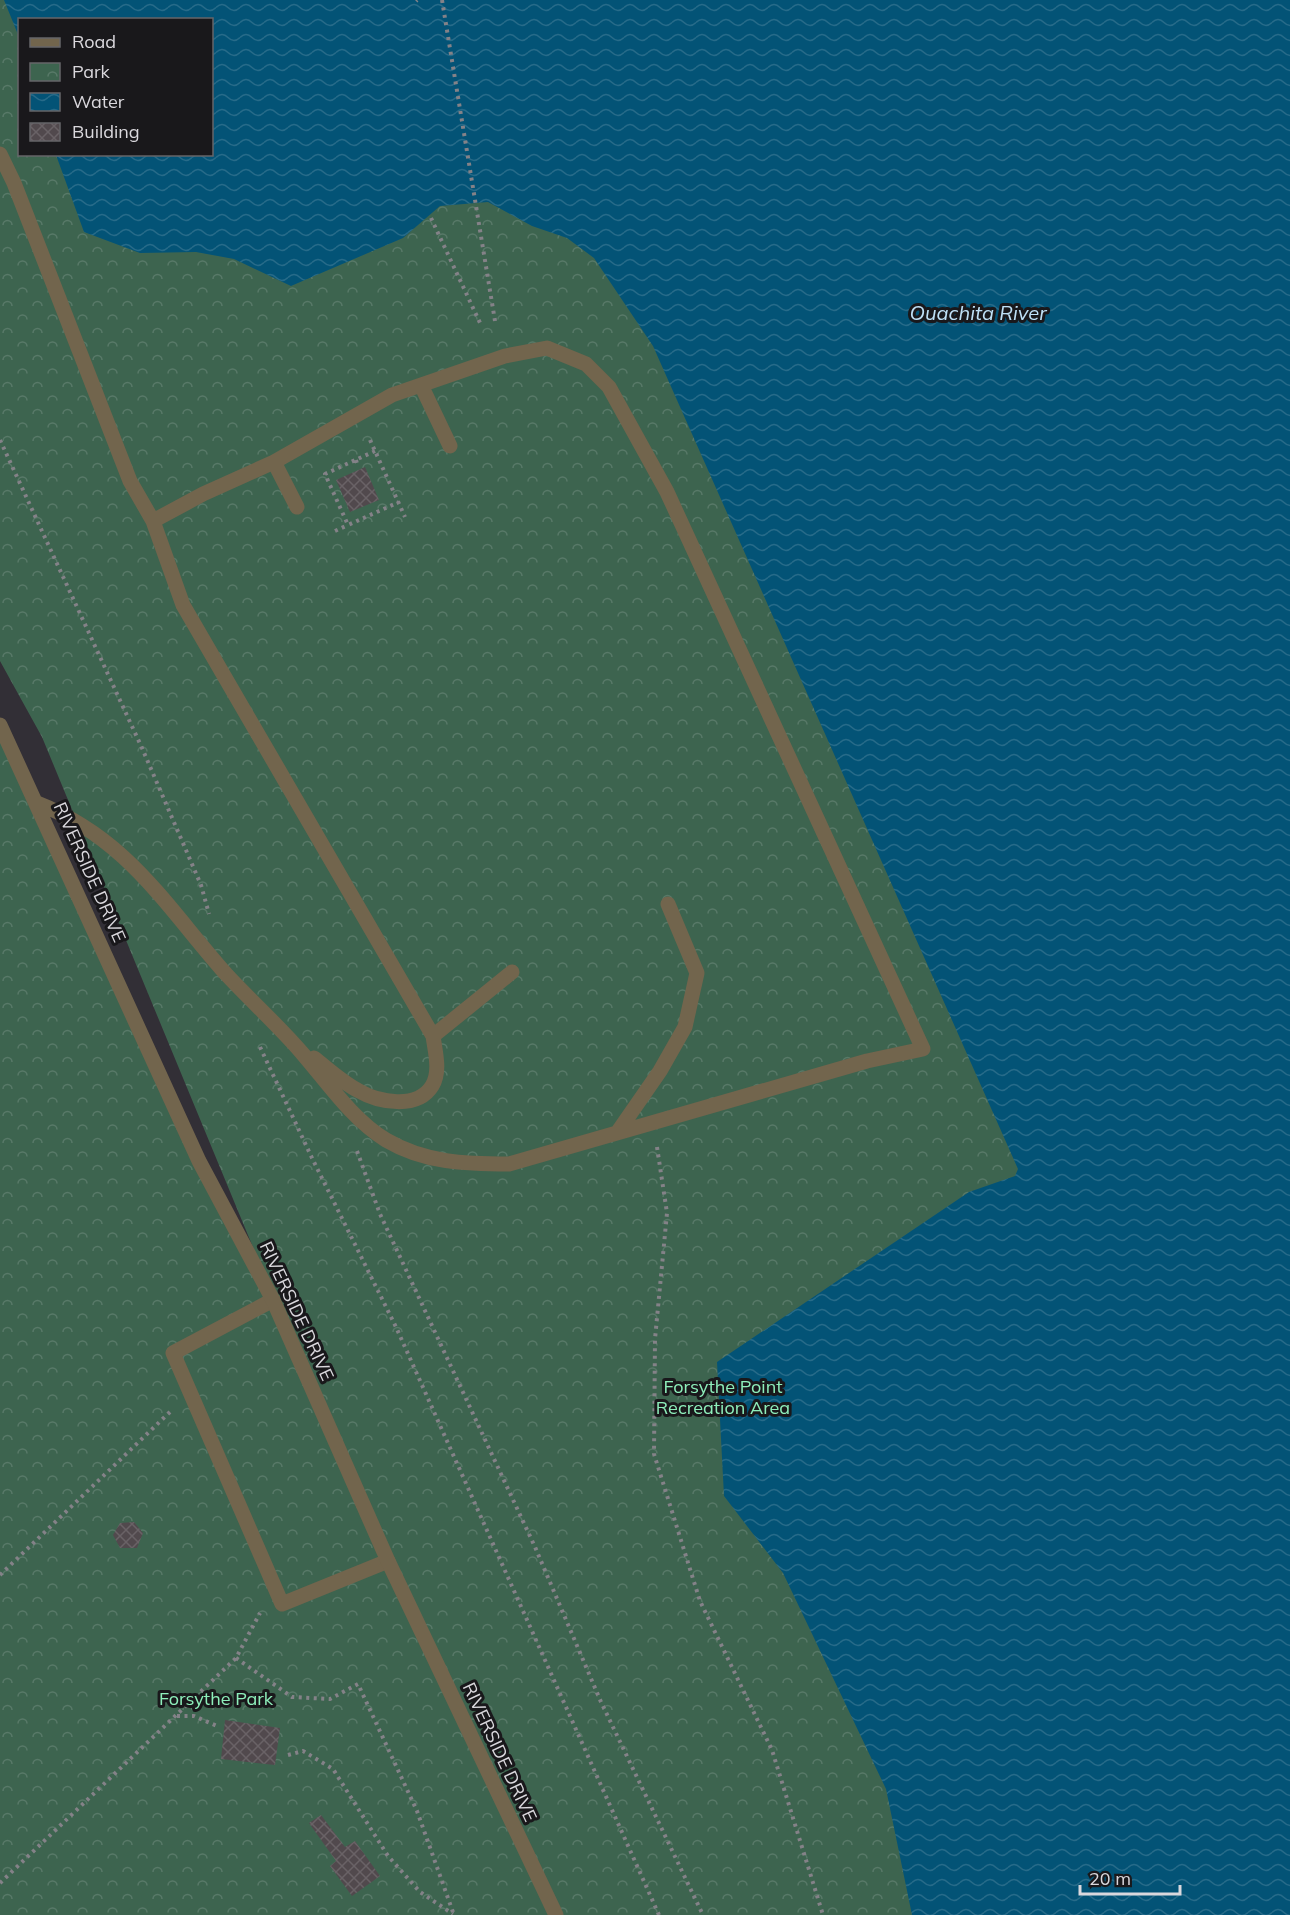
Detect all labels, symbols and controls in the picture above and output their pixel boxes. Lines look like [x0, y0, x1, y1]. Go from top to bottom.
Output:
legend [18, 18, 213, 156]
text: Road [72, 30, 116, 53]
text: Park [72, 60, 111, 83]
text: Water [72, 90, 125, 113]
text: Building [72, 120, 140, 143]
water label: Ouachita River [910, 300, 1047, 325]
street label: RIVERSIDE DRIVE [49, 798, 131, 946]
street label: RIVERSIDE DRIVE [255, 1238, 339, 1384]
park label: Forsythe Point Recreation Area [656, 1375, 790, 1419]
street label: RIVERSIDE DRIVE [458, 1679, 542, 1825]
park label: Forsythe Park [159, 1687, 274, 1710]
scale bar [1080, 1858, 1180, 1896]
text: 20 m [1089, 1867, 1131, 1890]

